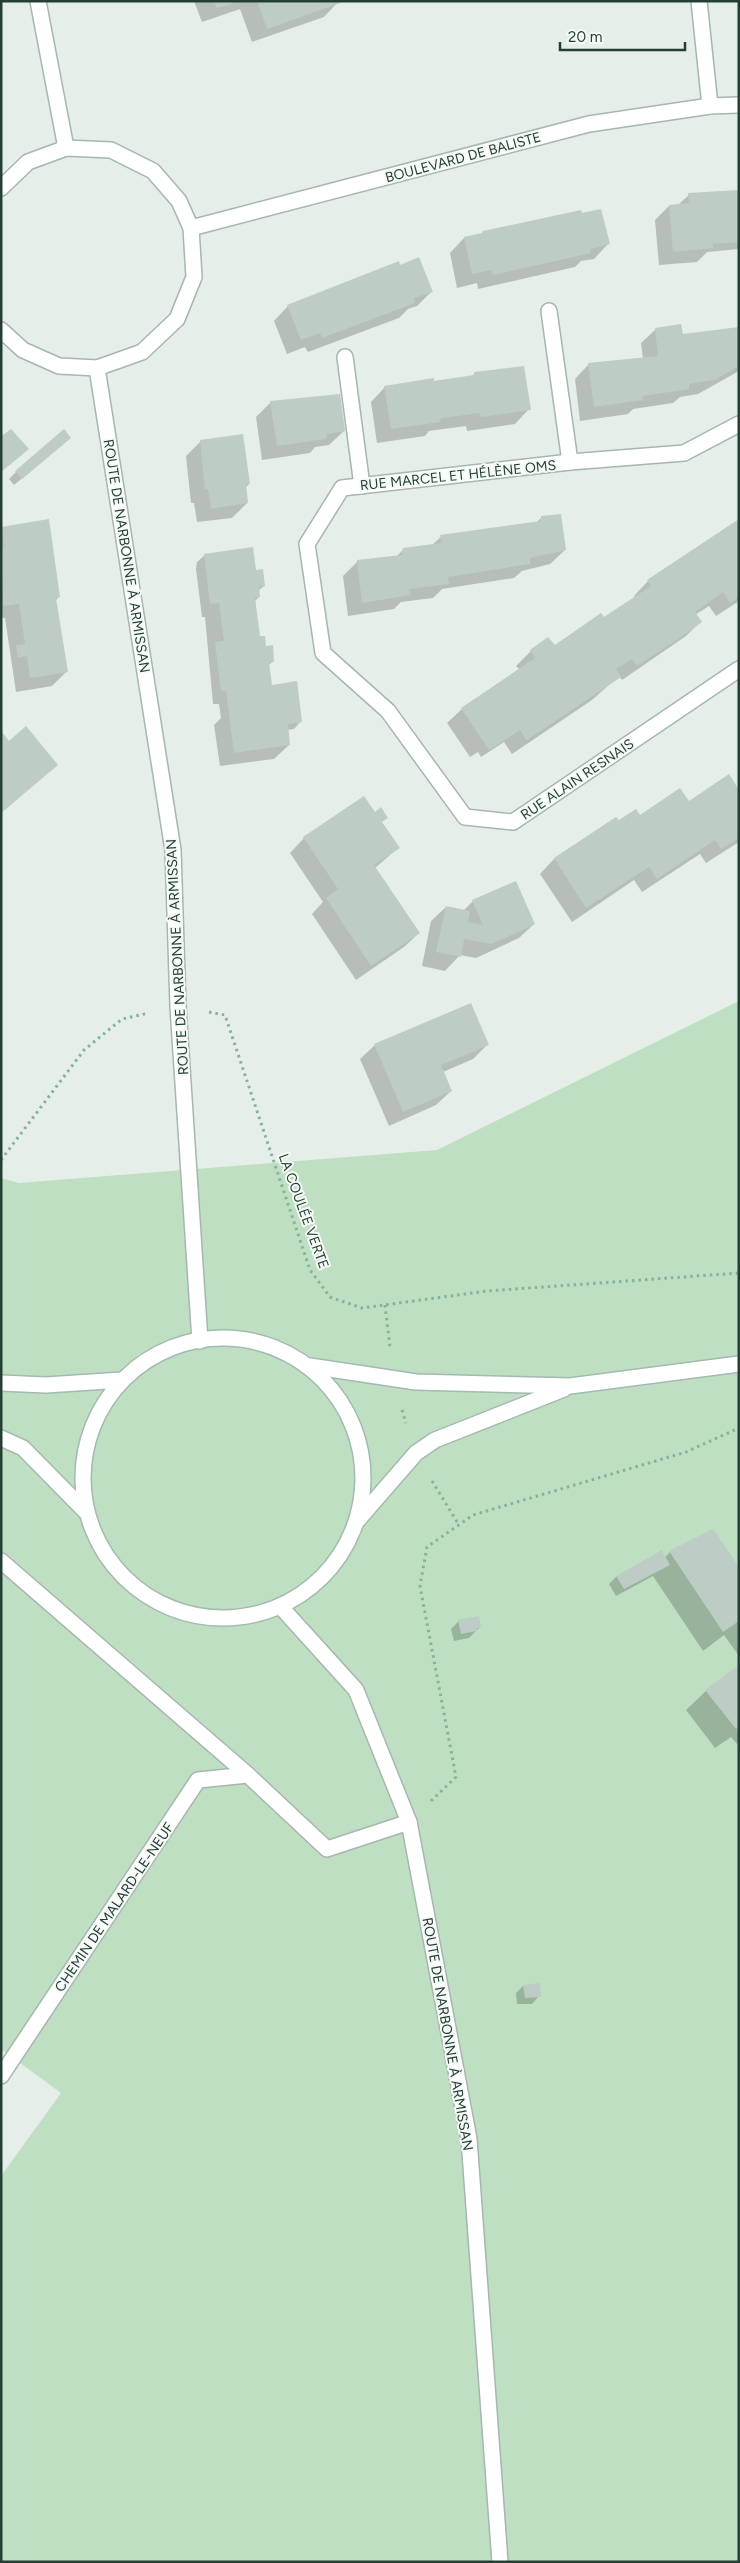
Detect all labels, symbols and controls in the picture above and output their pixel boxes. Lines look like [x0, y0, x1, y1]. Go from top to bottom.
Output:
scale bar [560, 20, 685, 52]
text: 20 m [568, 28, 602, 46]
street label: BOULEVARD DE BALISTE [383, 129, 543, 186]
street label: ROUTE DE NARBONNE À ARMISSAN [100, 438, 153, 674]
street label: RUE MARCEL ET HÉLÈNE OMS [359, 457, 557, 494]
street label: RUE ALAIN RESNAIS [517, 735, 637, 824]
street label: ROUTE DE NARBONNE À ARMISSAN [163, 838, 192, 1076]
street label: LA COULÉE VERTE [275, 1151, 332, 1271]
street label: CHEMIN DE MALARD-LE-NEUF [51, 1819, 178, 1995]
street label: ROUTE DE NARBONNE À ARMISSAN [419, 1916, 476, 2152]

